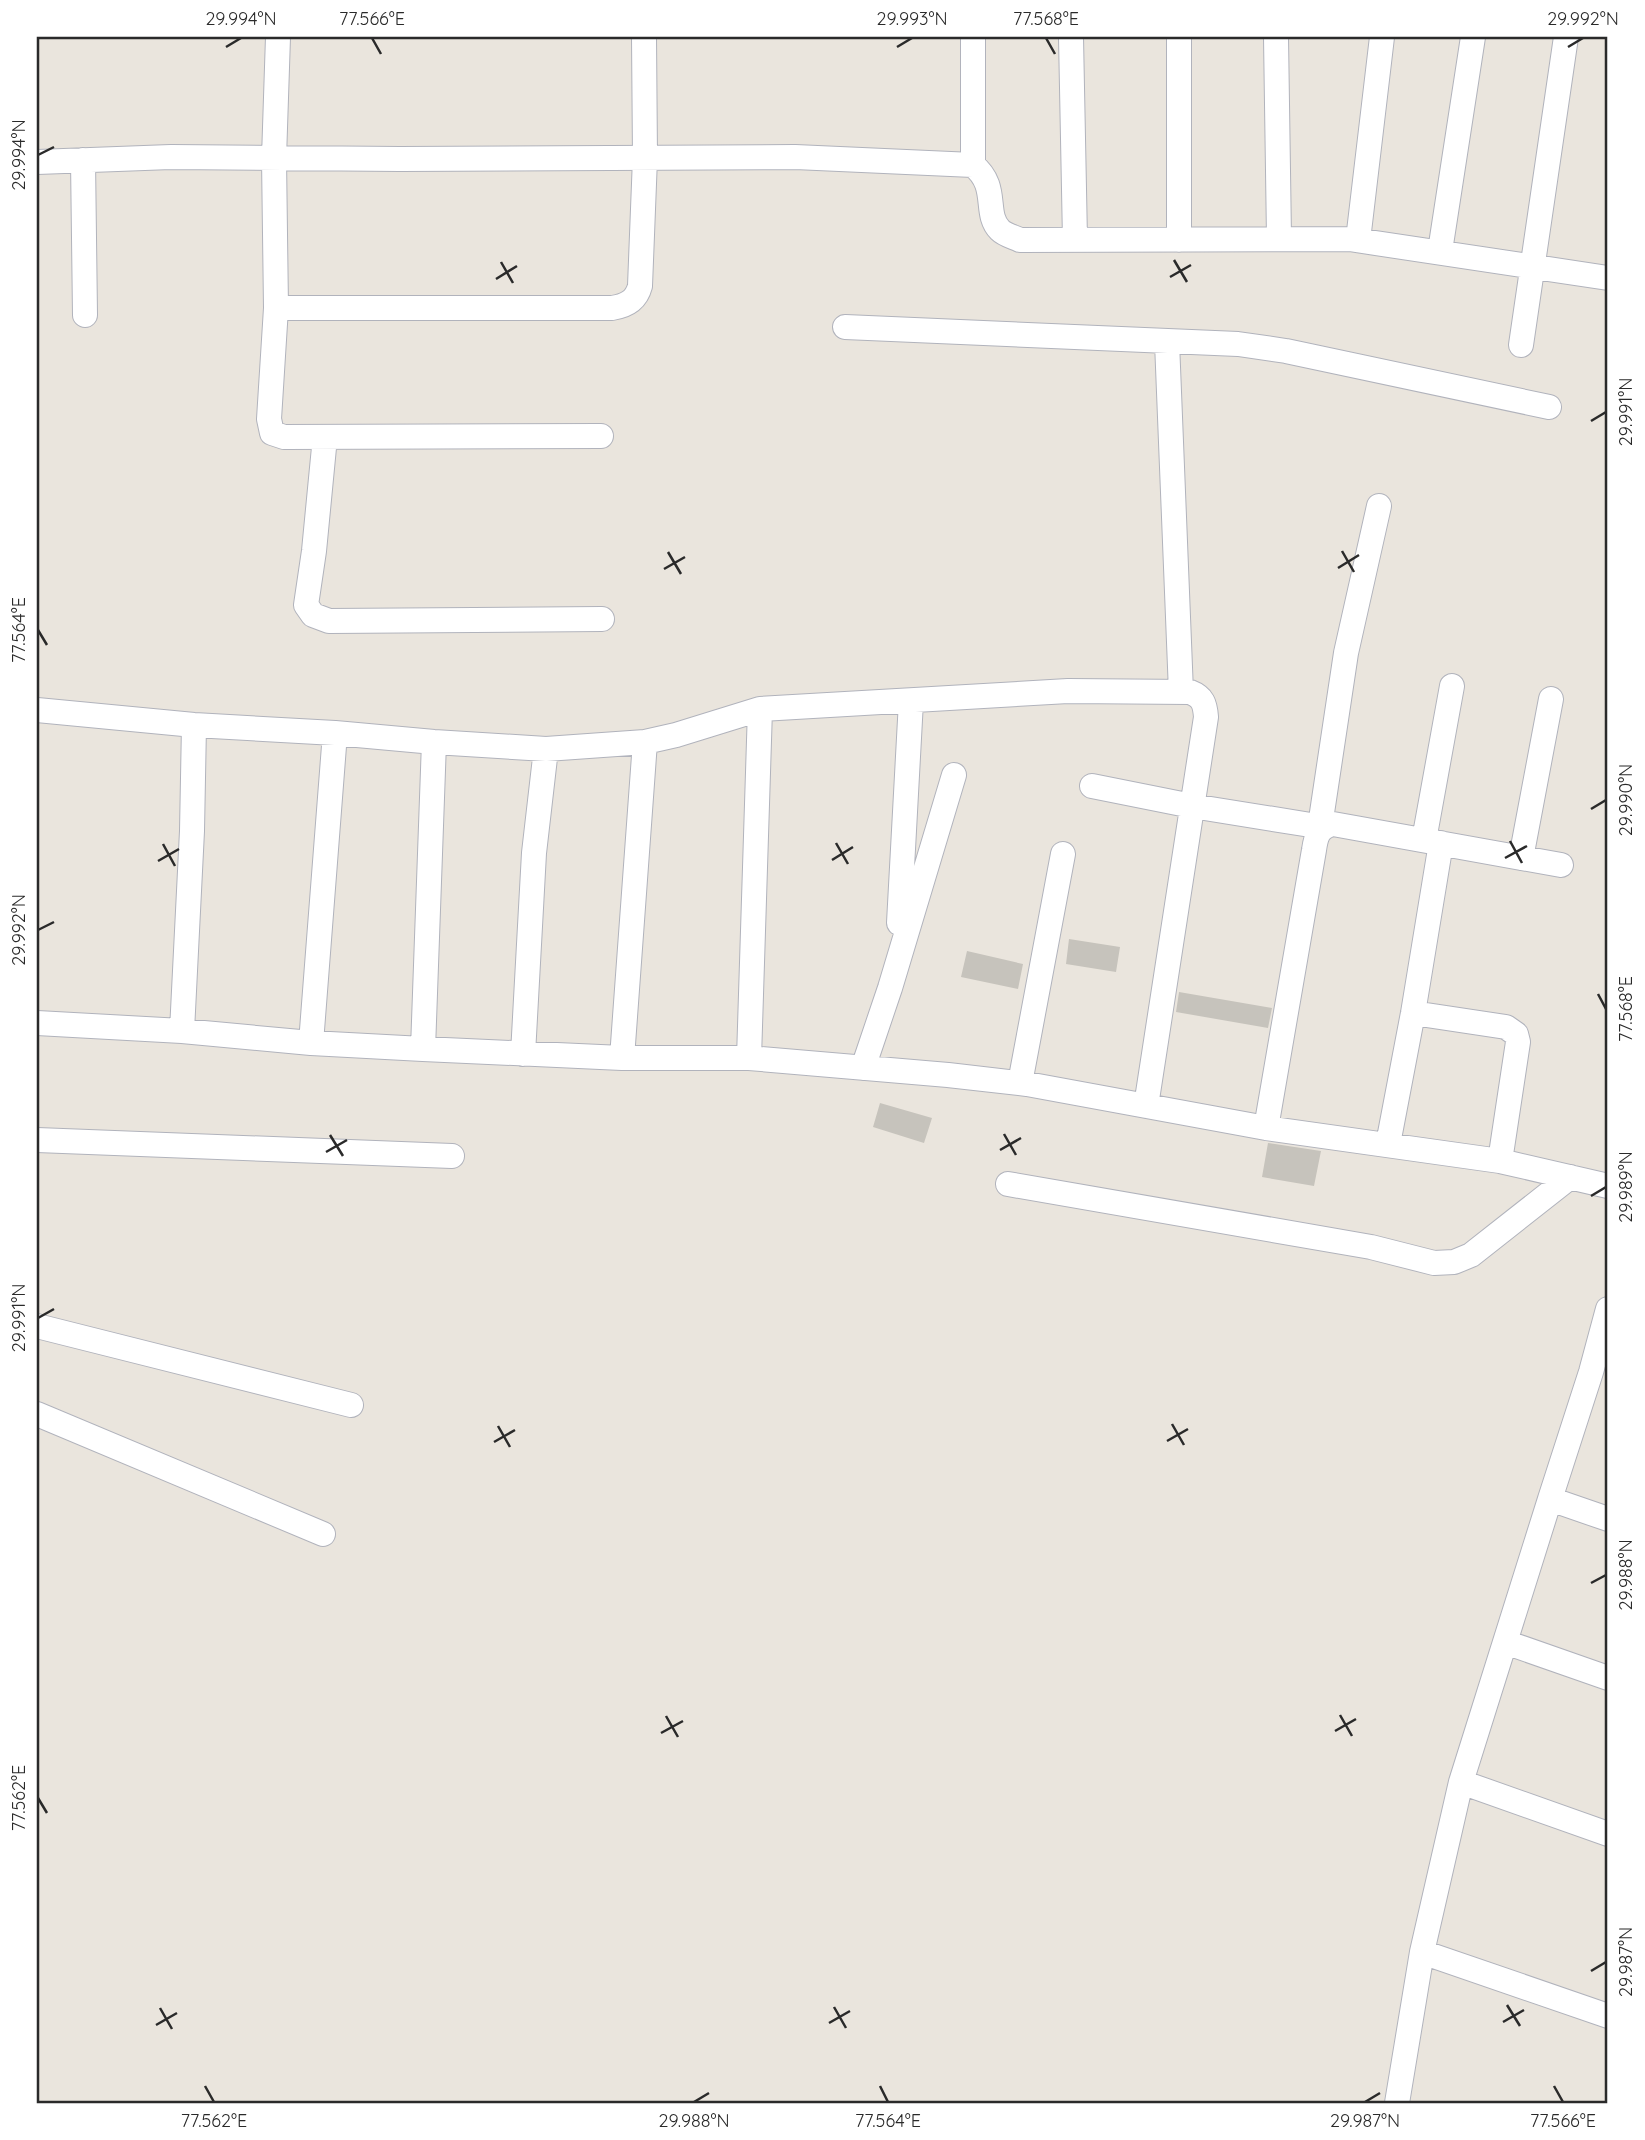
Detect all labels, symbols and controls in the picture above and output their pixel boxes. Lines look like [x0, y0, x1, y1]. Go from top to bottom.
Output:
text: 29.994°N [205, 7, 277, 30]
text: 77.566°E [339, 7, 405, 30]
text: 29.993°N [876, 7, 948, 30]
text: 77.568°E [1013, 7, 1079, 30]
text: 29.992°N [1547, 7, 1619, 30]
text: 29.994°N [7, 119, 30, 191]
text: 29.991°N [1614, 378, 1637, 446]
text: 77.564°E [7, 597, 30, 663]
text: 29.990°N [1614, 764, 1637, 836]
text: 29.992°N [7, 894, 30, 966]
text: 77.568°E [1614, 976, 1637, 1042]
text: 29.989°N [1614, 1151, 1637, 1223]
text: 29.991°N [7, 1284, 30, 1352]
text: 29.988°N [1614, 1539, 1637, 1611]
text: 77.562°E [7, 1765, 30, 1831]
text: 29.987°N [1614, 1927, 1637, 1997]
text: 77.562°E [181, 2109, 247, 2132]
text: 29.988°N [658, 2109, 730, 2132]
text: 77.564°E [855, 2109, 921, 2132]
text: 29.987°N [1330, 2109, 1400, 2132]
text: 77.566°E [1530, 2109, 1596, 2132]

